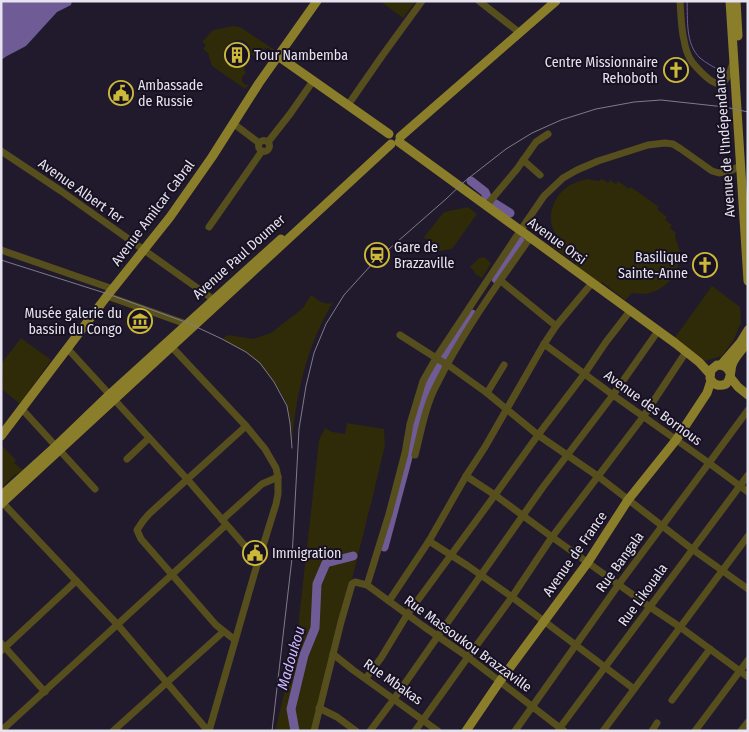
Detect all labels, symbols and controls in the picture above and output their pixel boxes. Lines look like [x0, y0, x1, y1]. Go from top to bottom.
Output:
building icon: Tour Nambemba [224, 42, 250, 68]
place label: Tour Nambemba [254, 47, 348, 64]
place label: Centre Missionnaire Rehoboth [545, 54, 658, 87]
church icon: Centre Missionnaire Rehoboth [663, 57, 689, 83]
street label: Avenue de l'Indépendance [711, 66, 739, 218]
place label: Ambassade de Russie [138, 77, 203, 110]
public building icon: Ambassade de Russie [108, 80, 134, 106]
street label: Avenue Albert 1er [35, 155, 127, 227]
street label: Avenue Amilcar Cabral [108, 157, 198, 269]
street label: Avenue Paul Doumer [189, 211, 289, 303]
street label: Avenue Orsi [524, 214, 590, 268]
place label: Gare de Brazzaville [394, 239, 455, 272]
station icon: Gare de Brazzaville [364, 242, 390, 268]
place label: Basilique Sainte-Anne [618, 249, 688, 282]
church icon: Basilique Sainte-Anne [692, 252, 718, 278]
place label: Musée galerie du bassin du Congo [25, 305, 122, 338]
museum icon: Musée galerie du bassin du Congo [127, 308, 153, 334]
street label: Avenue des Bornous [601, 367, 705, 449]
street label: Avenue de France [539, 508, 611, 600]
street label: Rue Bangala [592, 528, 648, 596]
public building icon: Immigration [242, 540, 268, 566]
place label: Immigration [272, 545, 341, 562]
street label: Rue Likouala [615, 560, 671, 630]
street label: Rue Massoukou Brazzaville [401, 592, 535, 696]
water label: Madoukou [273, 624, 309, 692]
street label: Rue Mbakas [360, 655, 426, 709]

